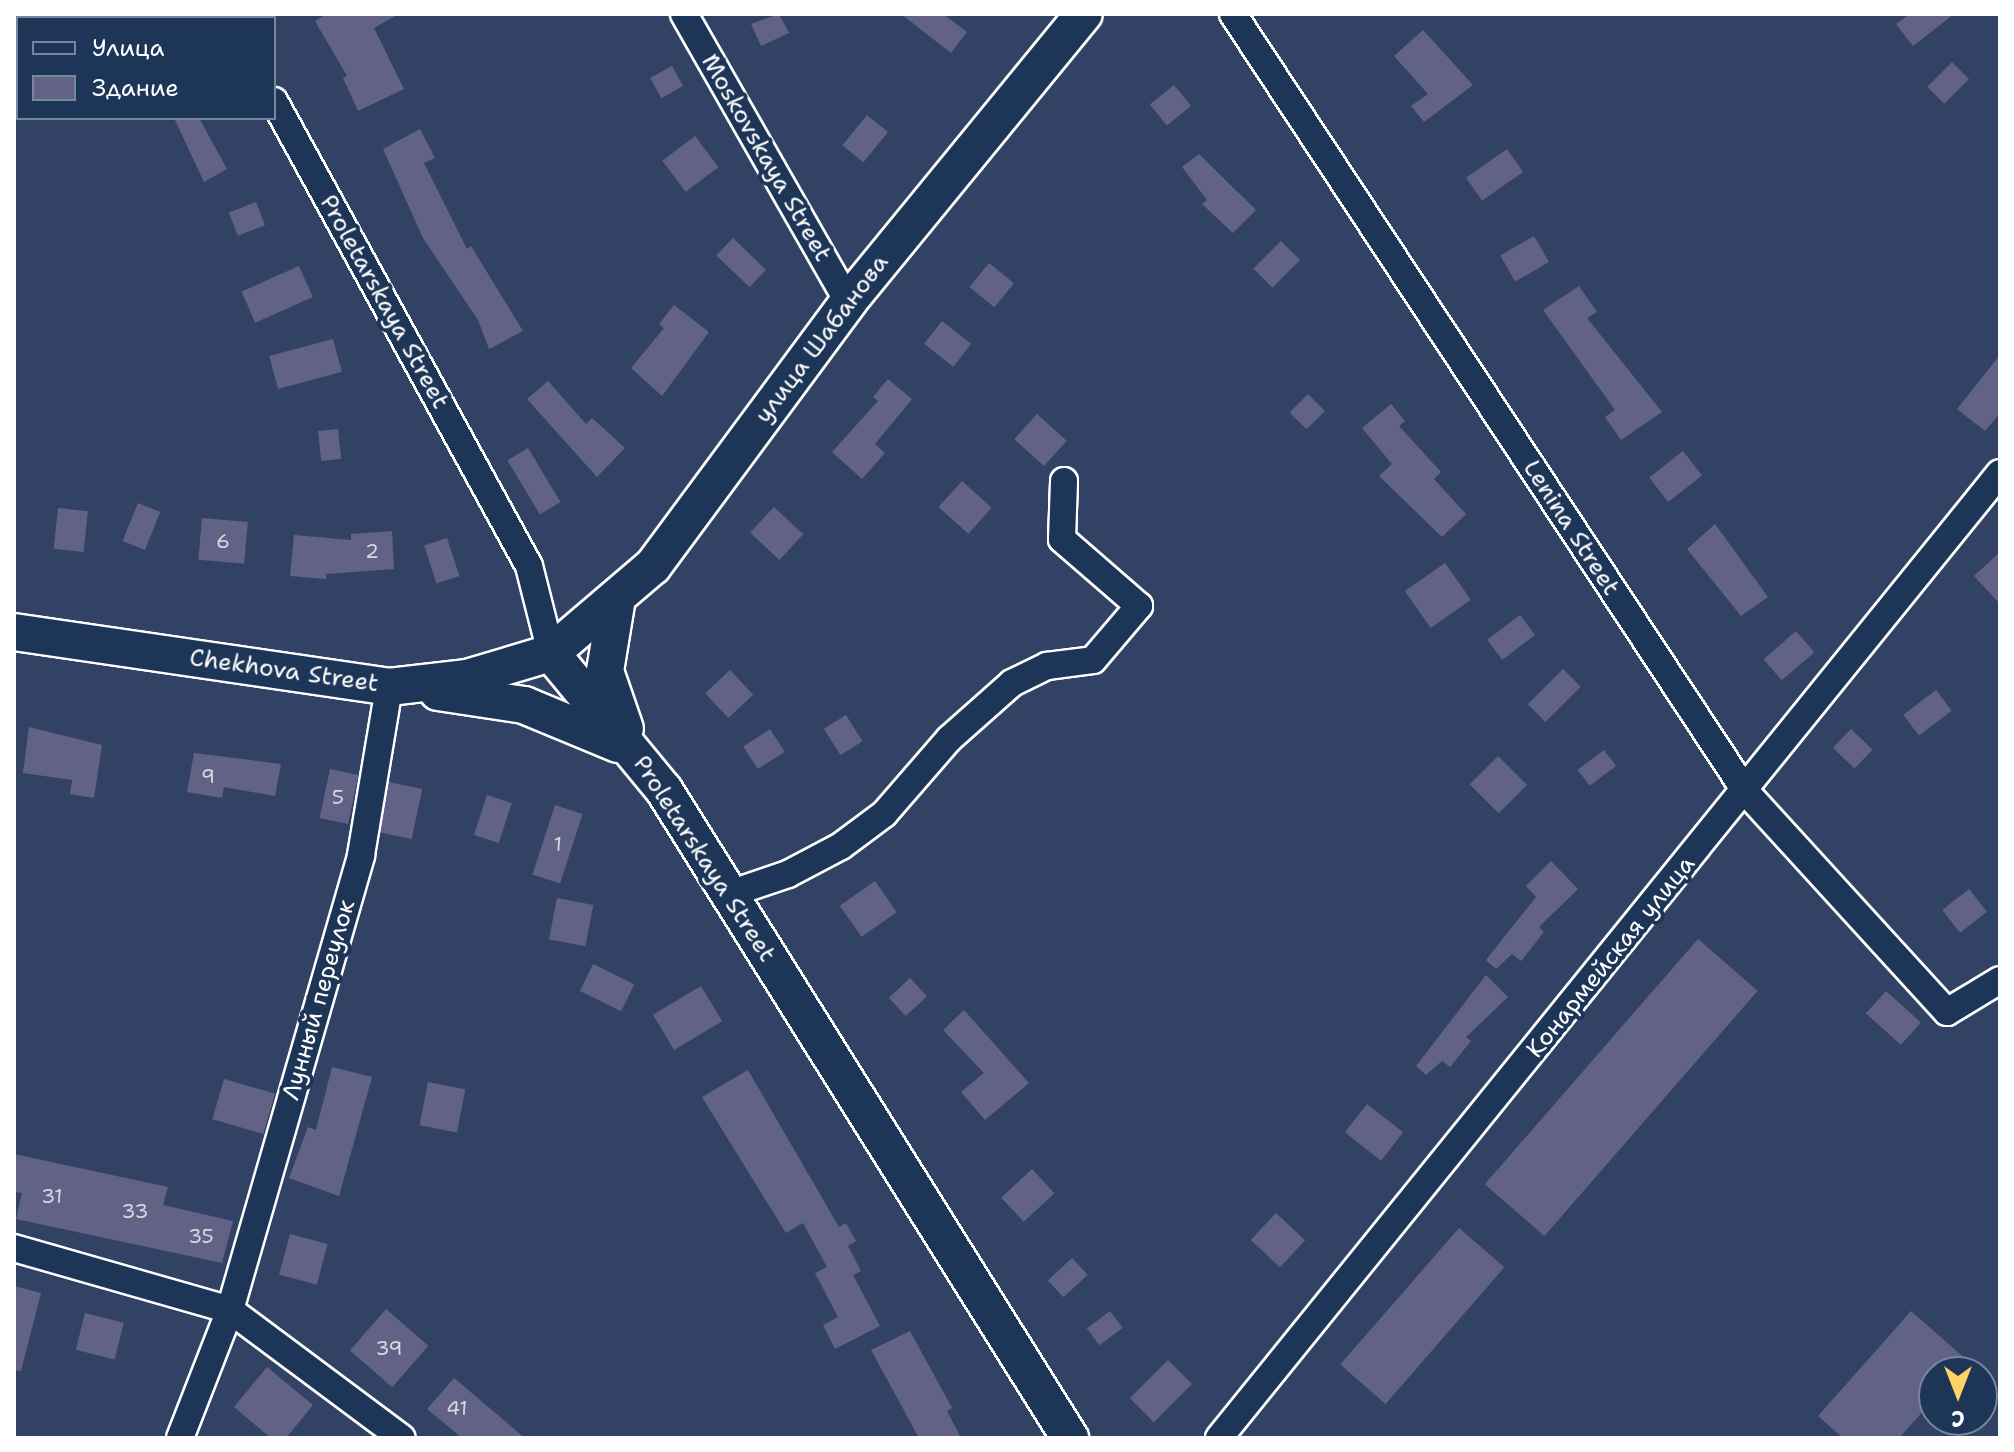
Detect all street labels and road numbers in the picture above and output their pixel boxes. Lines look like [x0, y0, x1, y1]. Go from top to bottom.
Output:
street label: Moskovskaya Street [695, 49, 837, 267]
street label: Proletarskaya Street [313, 190, 455, 414]
street label: улица Шабанова [749, 249, 895, 429]
street label: Lenina Street [1517, 455, 1625, 601]
street label: Chekhova Street [188, 643, 380, 699]
street label: Proletarskaya Street [627, 751, 781, 967]
street label: Конармейская улица [1521, 850, 1701, 1064]
street label: Лунный переулок [277, 897, 361, 1103]

